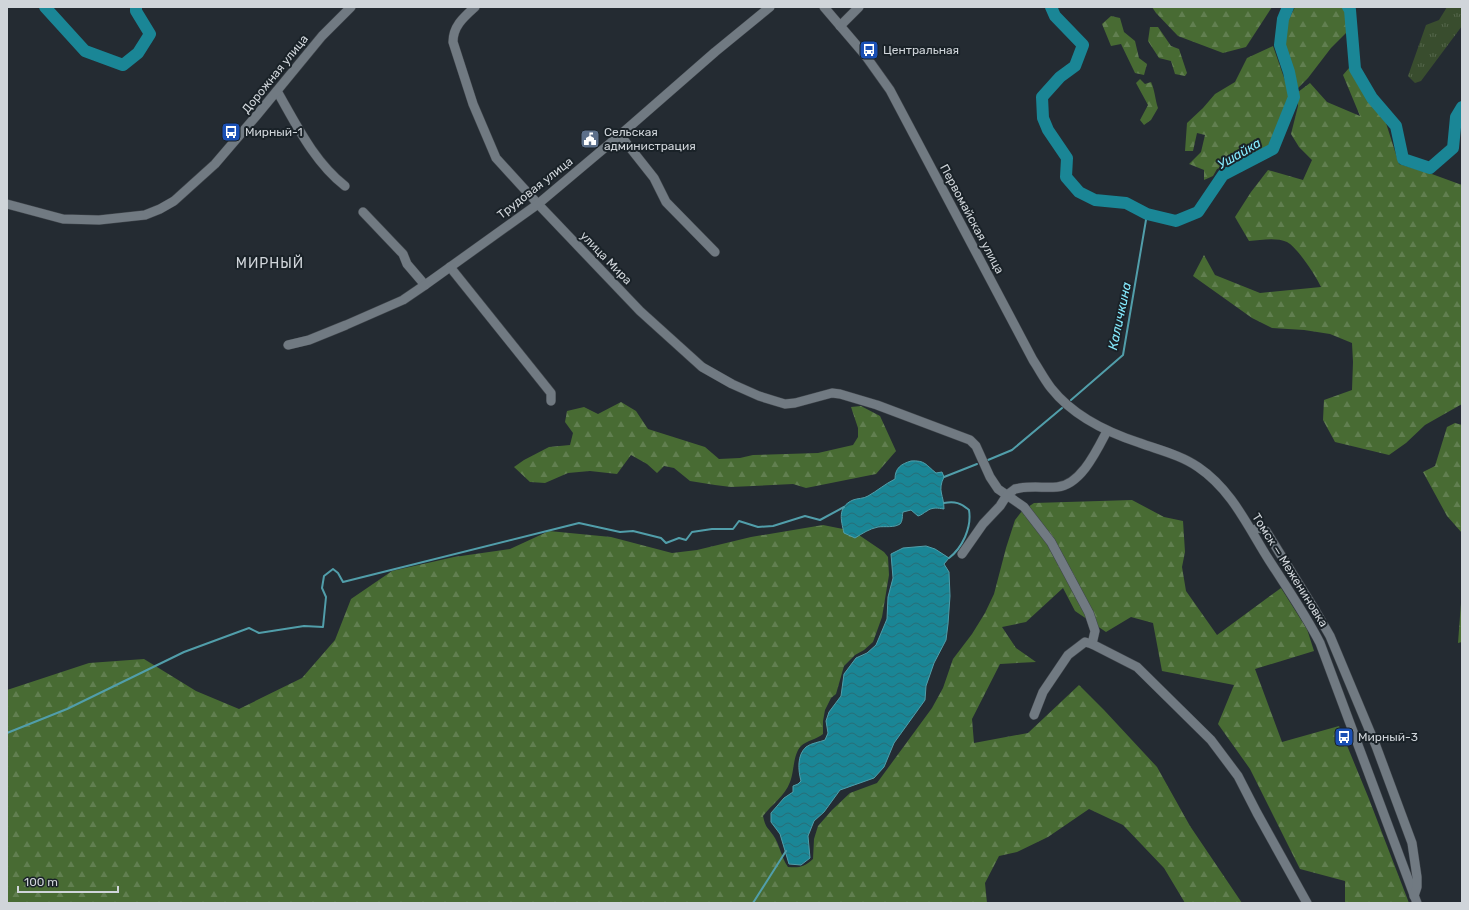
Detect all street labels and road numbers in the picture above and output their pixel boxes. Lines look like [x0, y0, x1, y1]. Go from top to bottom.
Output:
street label: Дорожная улица [239, 32, 311, 116]
street label: Трудовая улица [494, 154, 576, 222]
street label: Первомайская улица [937, 162, 1007, 276]
street label: улица Мира [577, 229, 635, 287]
street label: Томск — Межениновка [1249, 511, 1331, 629]

